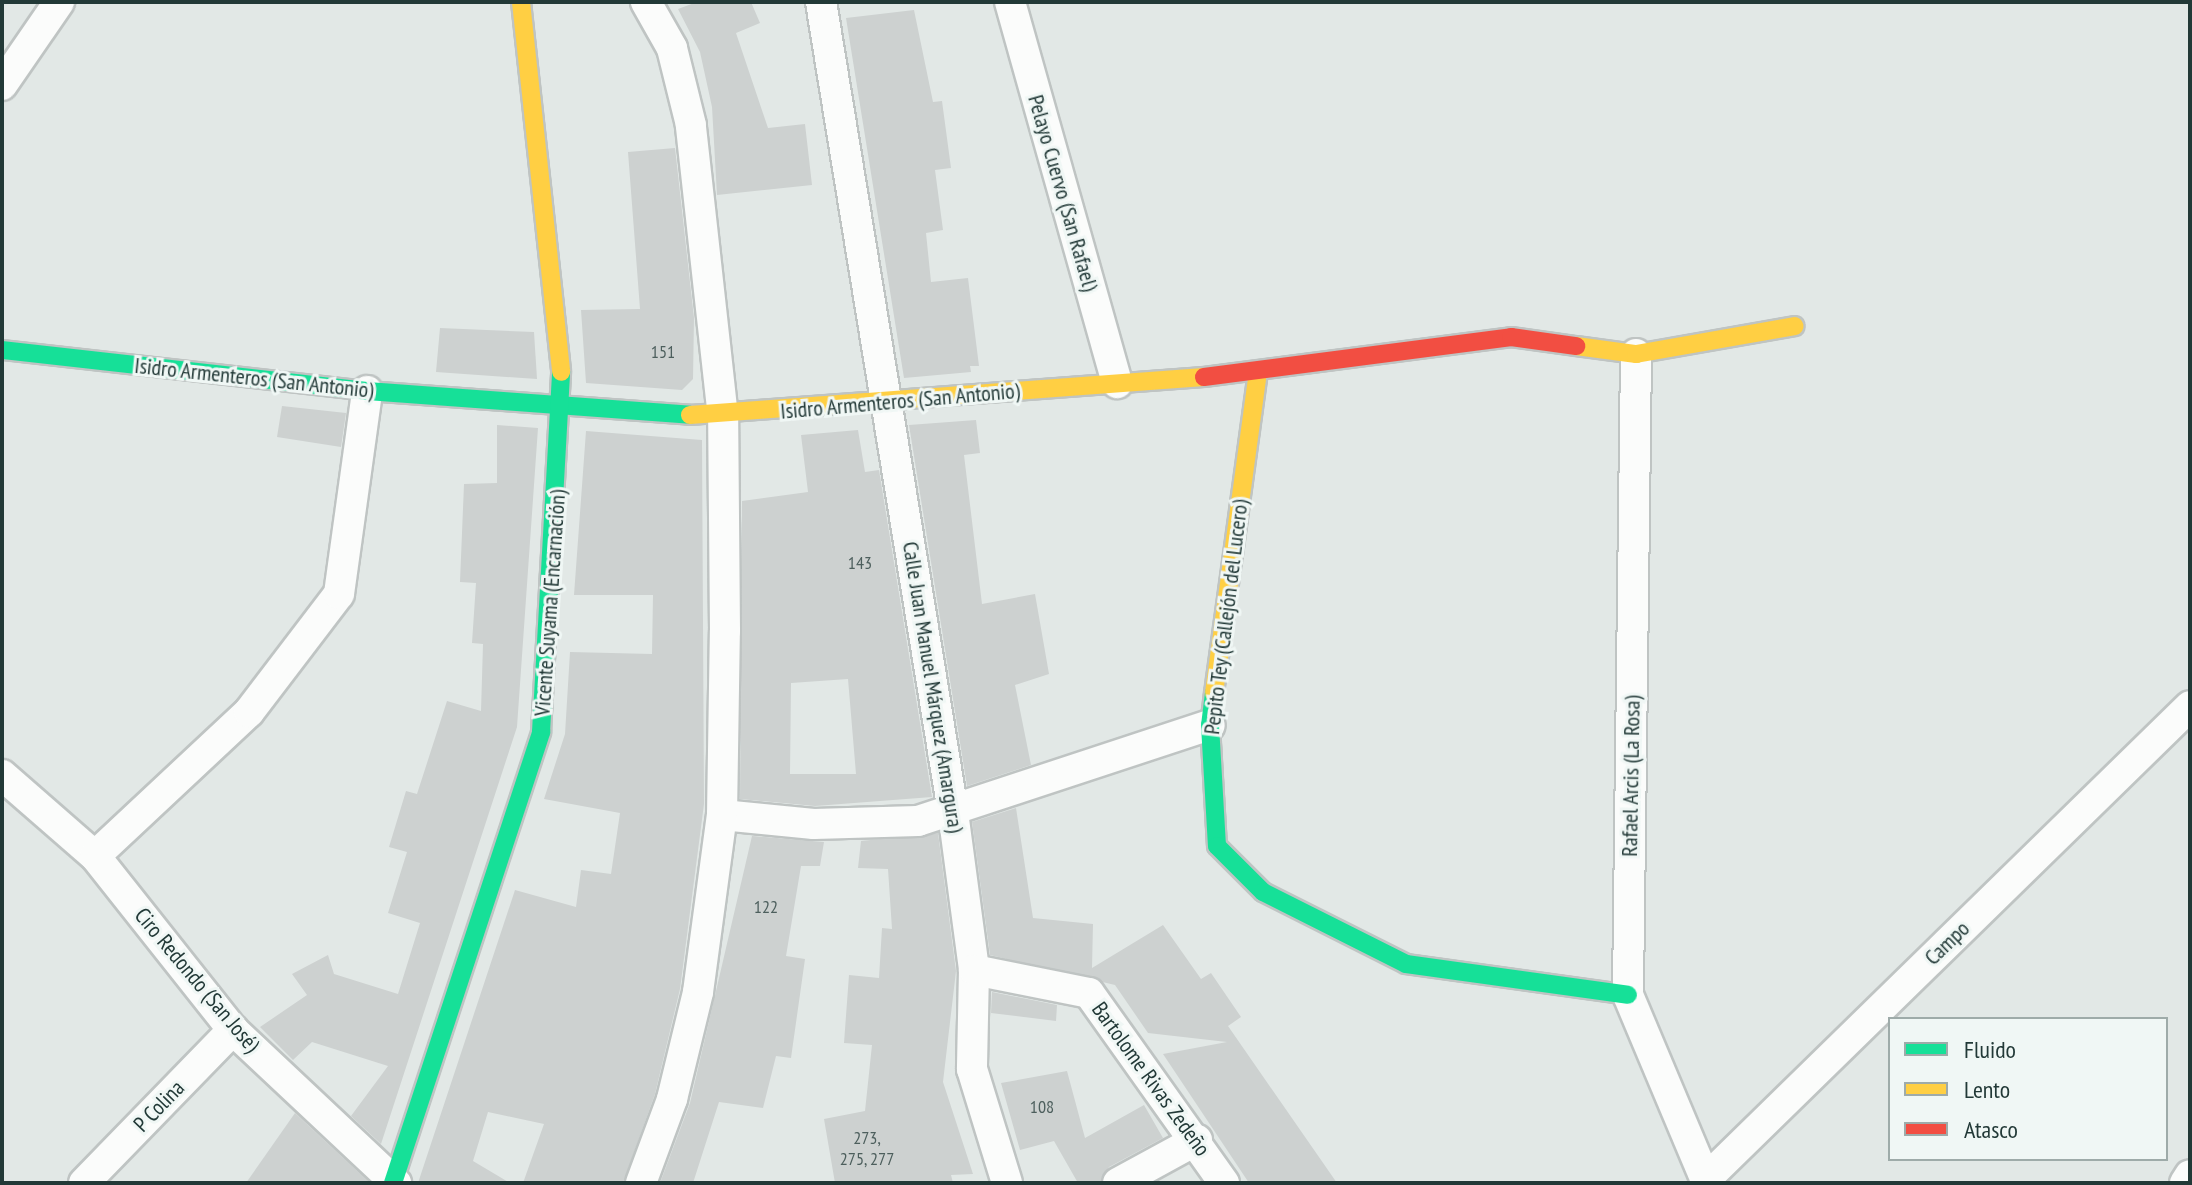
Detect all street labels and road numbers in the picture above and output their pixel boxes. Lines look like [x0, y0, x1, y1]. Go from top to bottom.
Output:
street label: Pelayo Cuervo (San Rafael) [1022, 92, 1104, 294]
street label: Isidro Armenteros (San Antonio) [133, 352, 375, 404]
street label: Isidro Armenteros (San Antonio) [779, 377, 1021, 425]
street label: Vicente Suyama (Encarnación) [529, 489, 571, 717]
street label: Pepito Tey (Callejón del Lucero) [1198, 497, 1254, 737]
street label: Calle Juan Manuel Márquez (Amargura) [897, 539, 969, 835]
street label: Rafael Arcis (La Rosa) [1616, 695, 1646, 857]
street label: Ciro Redondo (San José) [129, 902, 265, 1058]
street label: Campo [1919, 915, 1975, 971]
street label: Bartolome Rivas Zedeño [1086, 997, 1216, 1161]
street label: P Colina [128, 1075, 190, 1137]

